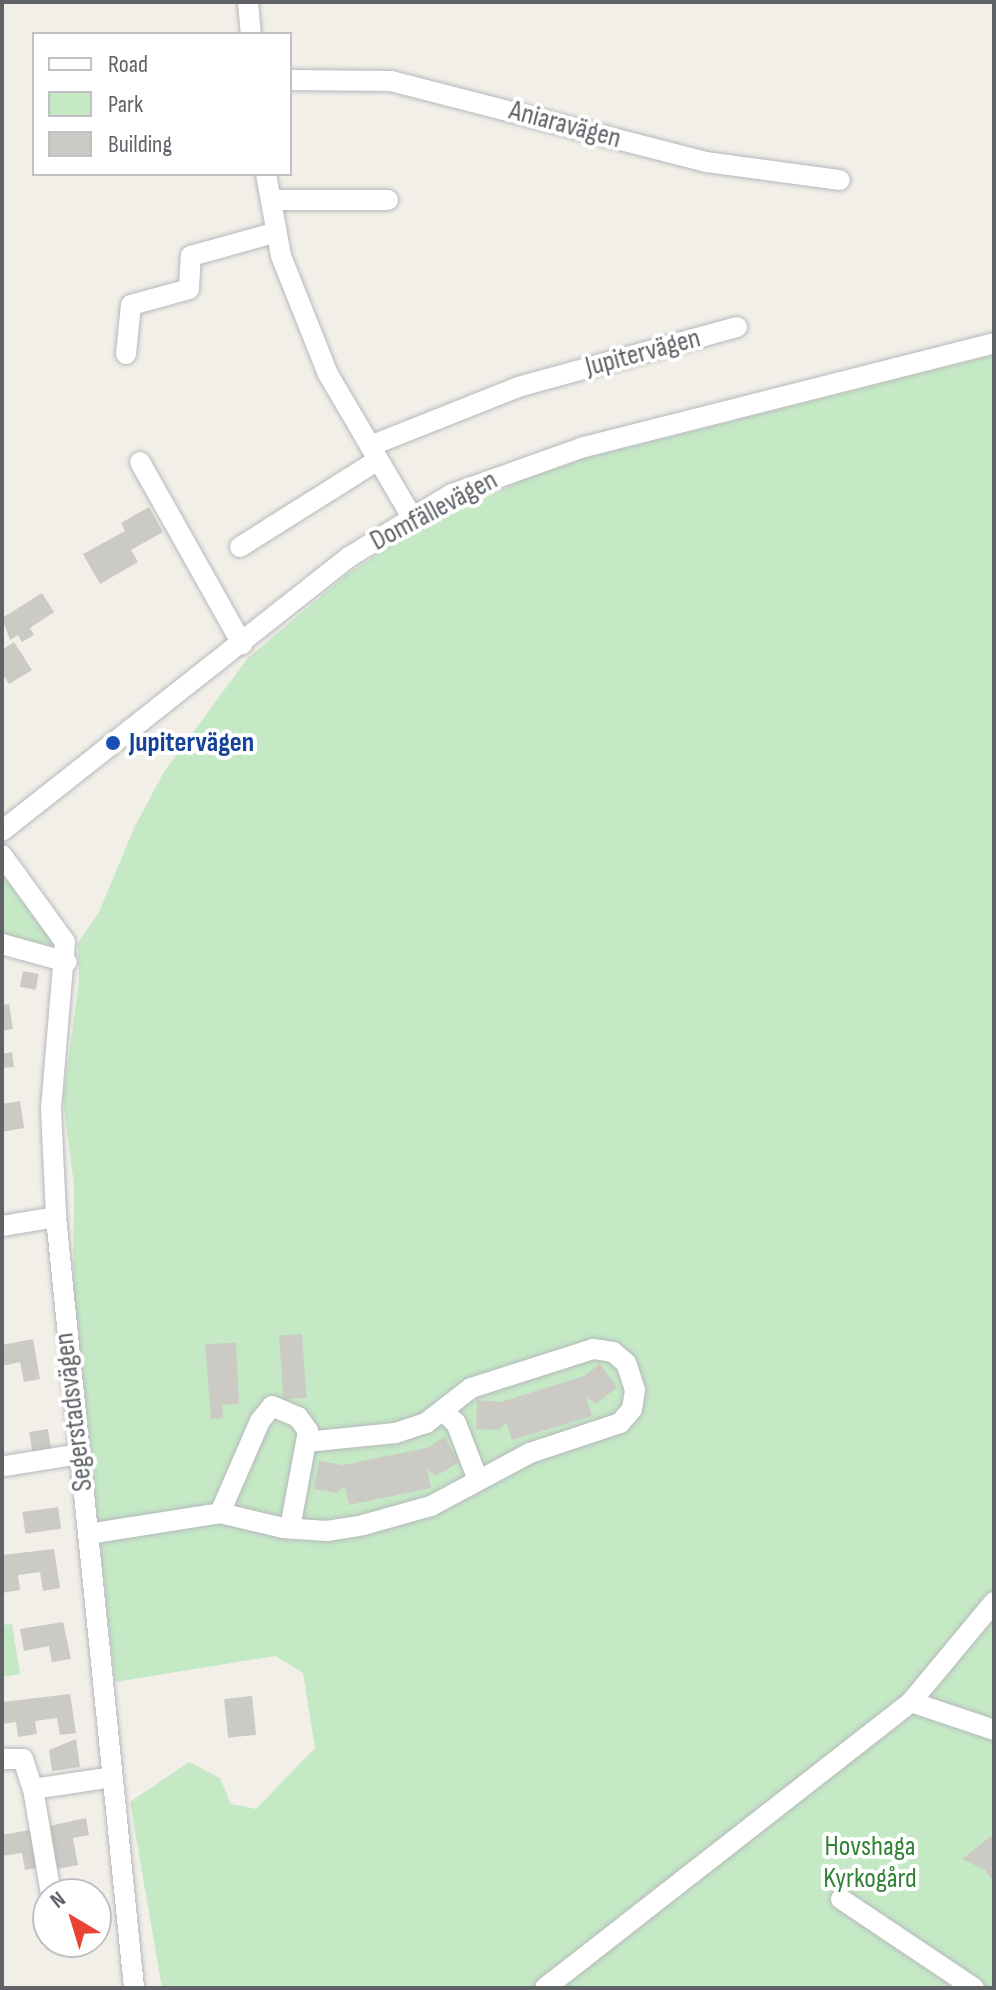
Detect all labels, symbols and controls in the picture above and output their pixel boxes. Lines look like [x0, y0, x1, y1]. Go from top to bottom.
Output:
legend [32, 32, 292, 176]
text: Road [108, 50, 148, 79]
text: Park [108, 90, 143, 119]
street label: Aniaravägen [506, 94, 624, 156]
text: Building [108, 130, 172, 159]
street label: Jupitervägen [582, 322, 704, 384]
street label: Domfällevägen [365, 464, 503, 558]
place label: Jupitervägen [129, 726, 254, 760]
marker: Jupitervägen [104, 734, 122, 752]
street label: Segerstadsvägen [48, 1331, 100, 1493]
park label: Hovshaga Kyrkogård [823, 1830, 917, 1896]
north arrow [32, 1878, 112, 1958]
text: N [45, 1886, 71, 1915]

